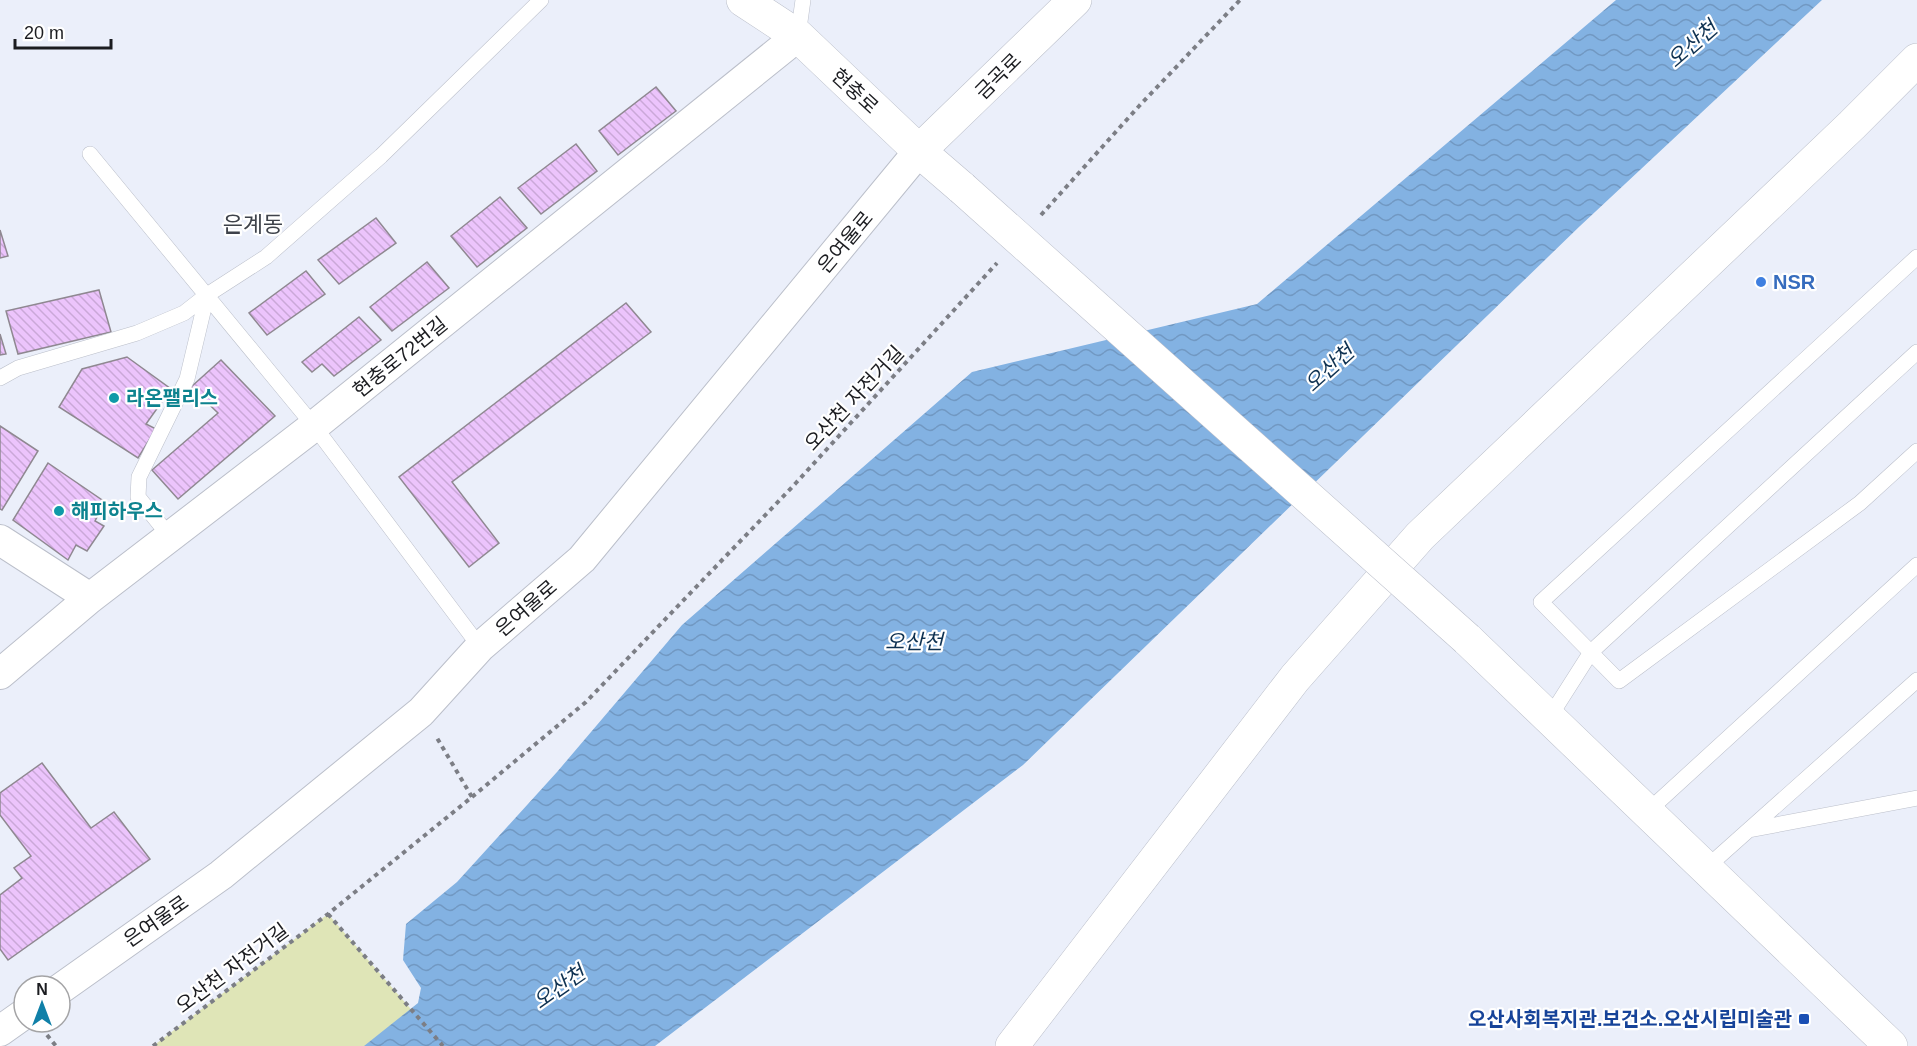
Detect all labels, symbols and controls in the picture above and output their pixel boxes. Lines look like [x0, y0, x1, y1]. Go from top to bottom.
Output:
scale bar [15, 12, 111, 50]
water label: 오산천 [1663, 15, 1723, 72]
text: 20 m [24, 23, 64, 43]
street label: 금곡로 [971, 49, 1025, 103]
street label: 현충로 [827, 64, 883, 118]
street label: 은여울로 [813, 207, 877, 277]
district label: 은계동 [223, 212, 283, 237]
place label: NSR [1773, 271, 1816, 293]
marker: NSR [1754, 275, 1768, 289]
street label: 현충로72번길 [349, 313, 451, 401]
water label: 오산천 [1300, 338, 1360, 396]
street label: 오산천 자전거길 [800, 341, 908, 455]
place label: 라온팰리스 [126, 387, 218, 409]
marker: 라온팰리스 [107, 391, 121, 405]
place label: 해피하우스 [71, 500, 163, 522]
marker: 해피하우스 [52, 504, 66, 518]
street label: 은여울로 [491, 576, 561, 640]
water label: 오산천 [885, 630, 946, 653]
street label: 은여울로 [120, 891, 192, 951]
street label: 오산천 자전거길 [172, 919, 292, 1017]
water label: 오산천 [529, 959, 592, 1013]
north arrow [12, 974, 72, 1034]
text: N [36, 981, 48, 998]
place label: 오산사회복지관.보건소.오산시립미술관 [1468, 1008, 1793, 1030]
marker: 오산사회복지관.보건소.오산시립미술관 [1797, 1012, 1811, 1026]

